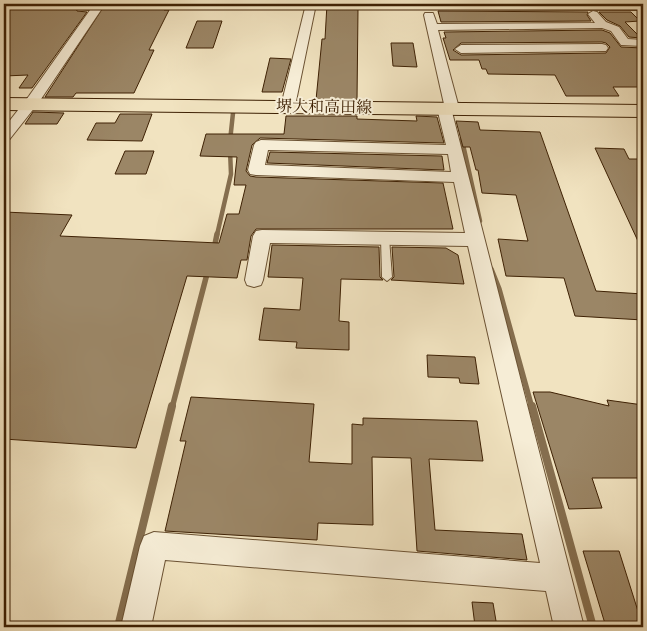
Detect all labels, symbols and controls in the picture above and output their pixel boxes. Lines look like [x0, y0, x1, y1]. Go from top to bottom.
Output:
street label: 堺大和高田線 [276, 97, 372, 117]

